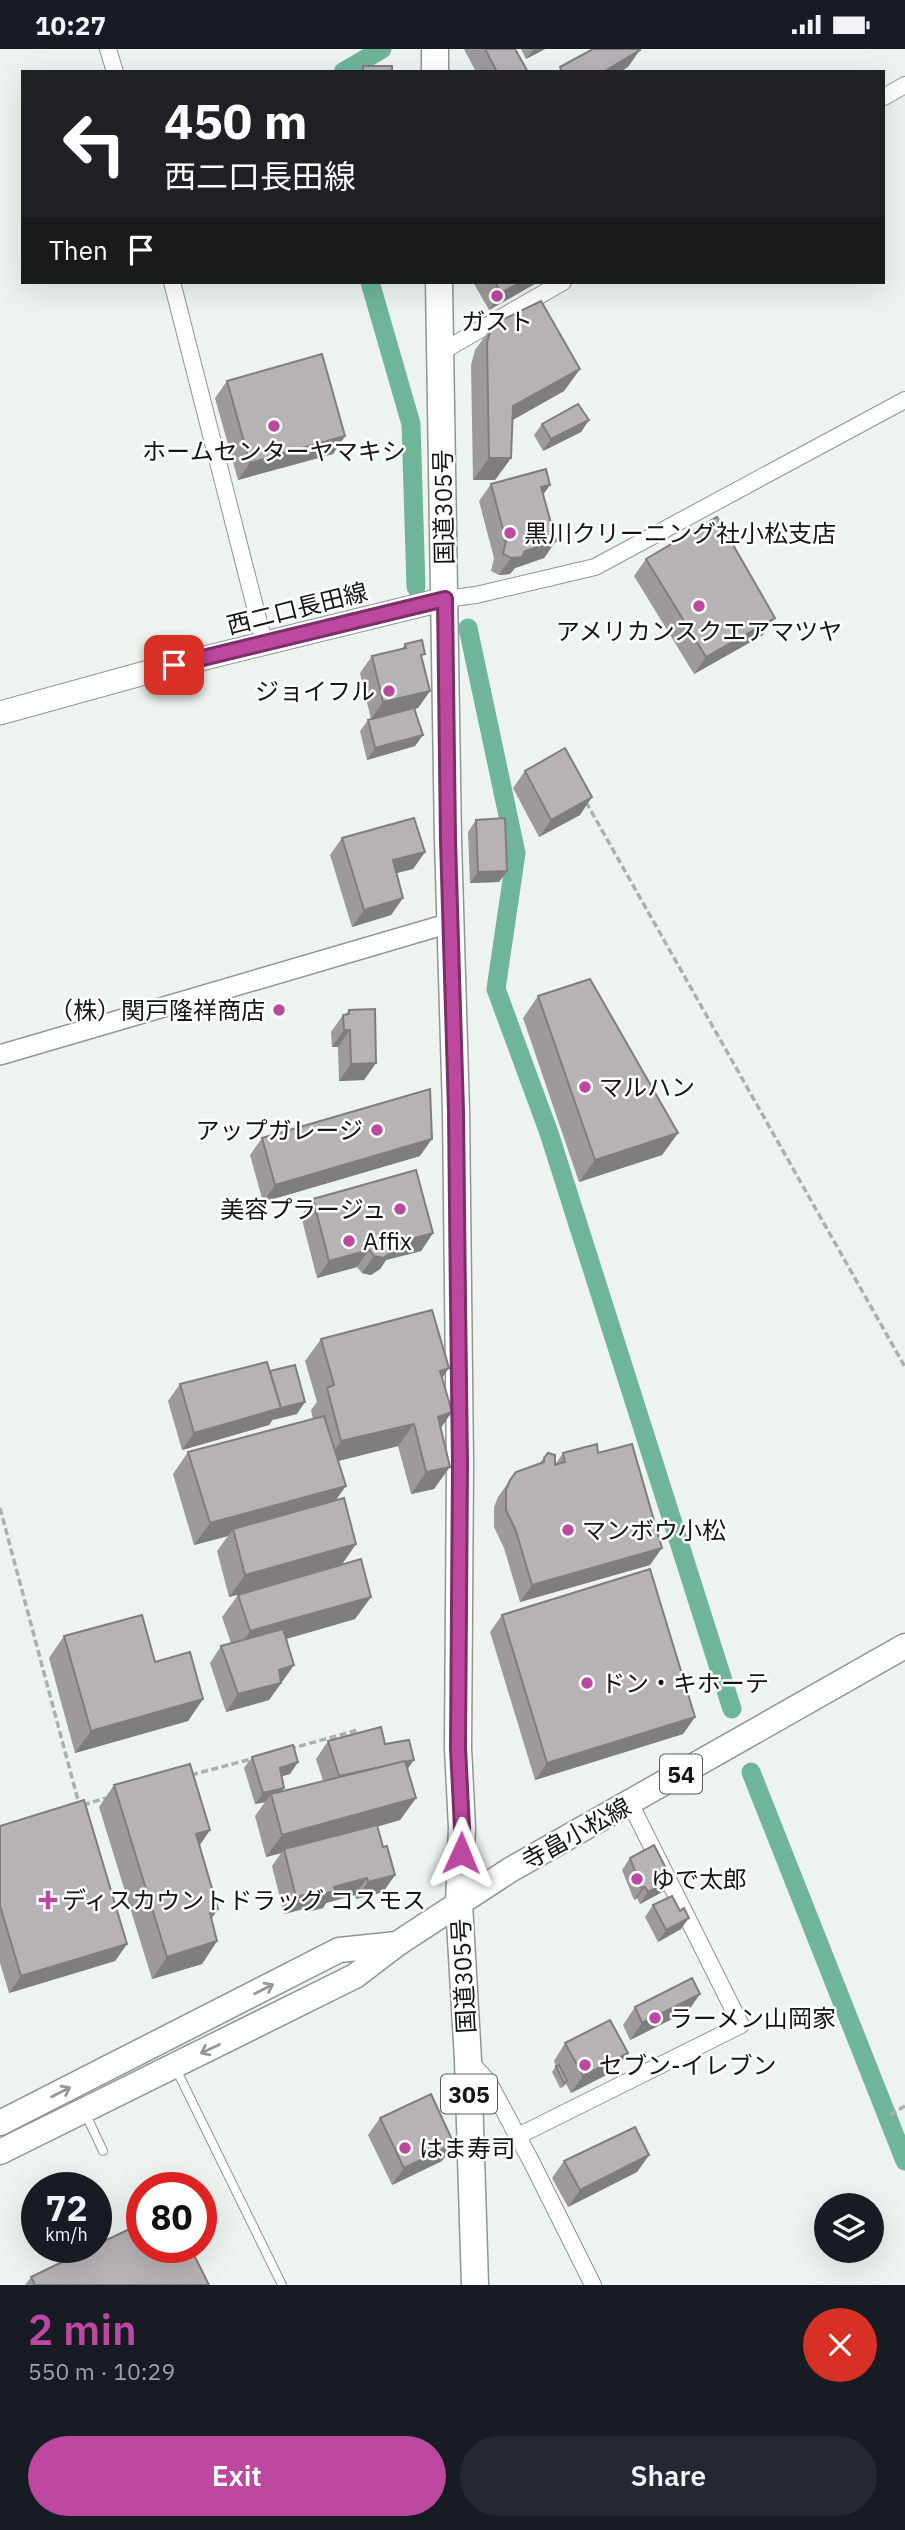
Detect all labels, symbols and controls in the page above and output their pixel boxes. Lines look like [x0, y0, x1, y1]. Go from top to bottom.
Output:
text: 10:27 [35, 8, 106, 42]
text: 450 m [164, 89, 308, 152]
icon: left [49, 98, 140, 189]
text: 西二口長田線 [164, 155, 356, 197]
icon: arrive [122, 231, 160, 269]
text: Then [49, 233, 108, 267]
marker: ガスト [489, 288, 505, 304]
place label: ガスト [461, 305, 533, 337]
marker: ホームセンターヤマキシ [266, 418, 282, 434]
place label: ホームセンターヤマキシ [142, 435, 406, 467]
street label: 国道305号 [426, 449, 460, 565]
place label: 黒川クリーニング社小松支店 [524, 517, 836, 549]
marker: 黒川クリーニング社小松支店 [502, 525, 518, 541]
street label: 西二口長田線 [223, 575, 371, 641]
marker: アメリカンスクエアマツヤ [691, 598, 707, 614]
place label: アメリカンスクエアマツヤ [556, 615, 842, 647]
pin [144, 635, 204, 695]
icon: arrive [155, 646, 193, 684]
place label: ジョイフル [255, 675, 375, 707]
marker: ジョイフル [381, 683, 397, 699]
place label: （株）関戸隆祥商店 [49, 994, 265, 1026]
marker: （株）関戸隆祥商店 [271, 1002, 287, 1018]
place label: マルハン [599, 1071, 695, 1103]
marker: マルハン [577, 1079, 593, 1095]
place label: アップガレージ [195, 1114, 363, 1146]
marker: アップガレージ [369, 1122, 385, 1138]
place label: 美容プラージュ [220, 1193, 386, 1225]
marker: 美容プラージュ [392, 1201, 408, 1217]
place label: Affix [363, 1225, 412, 1257]
marker: Affix [341, 1233, 357, 1249]
place label: マンボウ小松 [582, 1514, 726, 1546]
marker: マンボウ小松 [560, 1522, 576, 1538]
place label: ドン・キホーテ [601, 1667, 769, 1699]
marker: ドン・キホーテ [579, 1675, 595, 1691]
road number: 54 [660, 1755, 702, 1793]
street label: 寺畠小松線 [516, 1790, 636, 1876]
position arrow [424, 1816, 498, 1890]
place label: ゆで太郎 [651, 1863, 747, 1895]
marker: ゆで太郎 [629, 1871, 645, 1887]
place label: ディスカウントドラッグ コスモス [62, 1884, 426, 1916]
marker: ディスカウントドラッグ コスモス [40, 1892, 56, 1908]
street label: 国道305号 [444, 1918, 482, 2034]
one-way arrow [253, 1981, 273, 1995]
place label: ラーメン山岡家 [669, 2002, 836, 2034]
marker: ラーメン山岡家 [647, 2010, 663, 2026]
one-way arrow [200, 2043, 221, 2057]
place label: セブン-イレブン [599, 2049, 777, 2081]
marker: セブン-イレブン [577, 2057, 593, 2073]
road number: 305 [441, 2075, 497, 2113]
one-way arrow [50, 2085, 71, 2099]
place label: はま寿司 [419, 2132, 515, 2164]
marker: はま寿司 [397, 2140, 413, 2156]
speed limit sign: 80 [126, 2172, 217, 2263]
text: 72 [45, 2185, 88, 2231]
map controls [814, 2193, 884, 2263]
button: layers [814, 2193, 884, 2263]
text: km/h [45, 2223, 88, 2246]
text: 2 min [28, 2302, 137, 2357]
button: close [803, 2308, 877, 2382]
text: 550 m · 10:29 [28, 2356, 175, 2386]
button: Exit [28, 2436, 446, 2516]
button: Share [460, 2436, 877, 2516]

